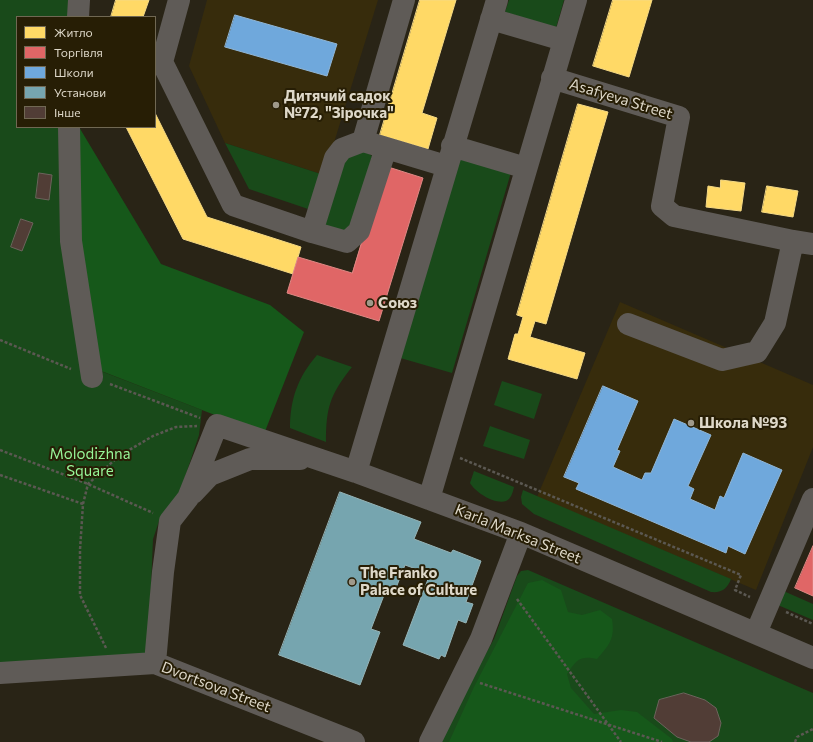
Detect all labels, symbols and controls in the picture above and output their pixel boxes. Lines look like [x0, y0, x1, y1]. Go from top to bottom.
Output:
legend [16, 16, 156, 128]
text: Житло [54, 25, 93, 39]
text: Торгівля [54, 45, 103, 59]
text: Школи [54, 65, 94, 79]
street label: Asafyeva Street [567, 75, 675, 123]
text: Установи [54, 85, 106, 99]
place label: Дитячий садок №72, "Зірочка" [284, 87, 394, 122]
marker: Дитячий садок №72, "Зірочка" [271, 100, 281, 110]
text: Інше [54, 105, 80, 119]
place label: Союз [378, 294, 417, 312]
marker: Союз [365, 298, 375, 308]
place label: Школа №93 [699, 414, 787, 432]
marker: Школа №93 [686, 418, 696, 428]
park label: Molodizhna Square [49, 445, 131, 480]
street label: Karla Marksa Street [452, 500, 584, 568]
place label: The Franko Palace of Culture [360, 564, 477, 599]
marker: The Franko Palace of Culture [347, 577, 357, 587]
street label: Dvortsova Street [159, 658, 273, 716]

